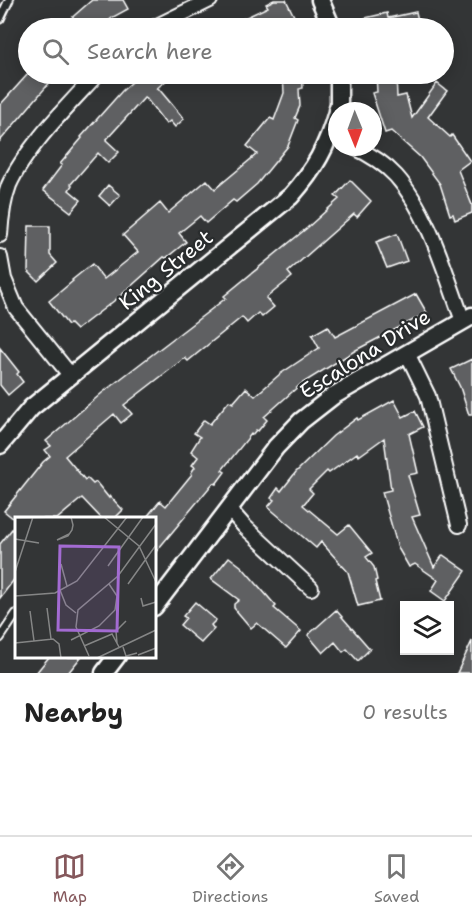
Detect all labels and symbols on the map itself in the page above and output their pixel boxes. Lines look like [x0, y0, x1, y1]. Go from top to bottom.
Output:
north arrow [328, 102, 382, 156]
street label: King Street [113, 223, 219, 317]
street label: Escalona Drive [294, 303, 436, 405]
inset map [15, 517, 156, 658]

